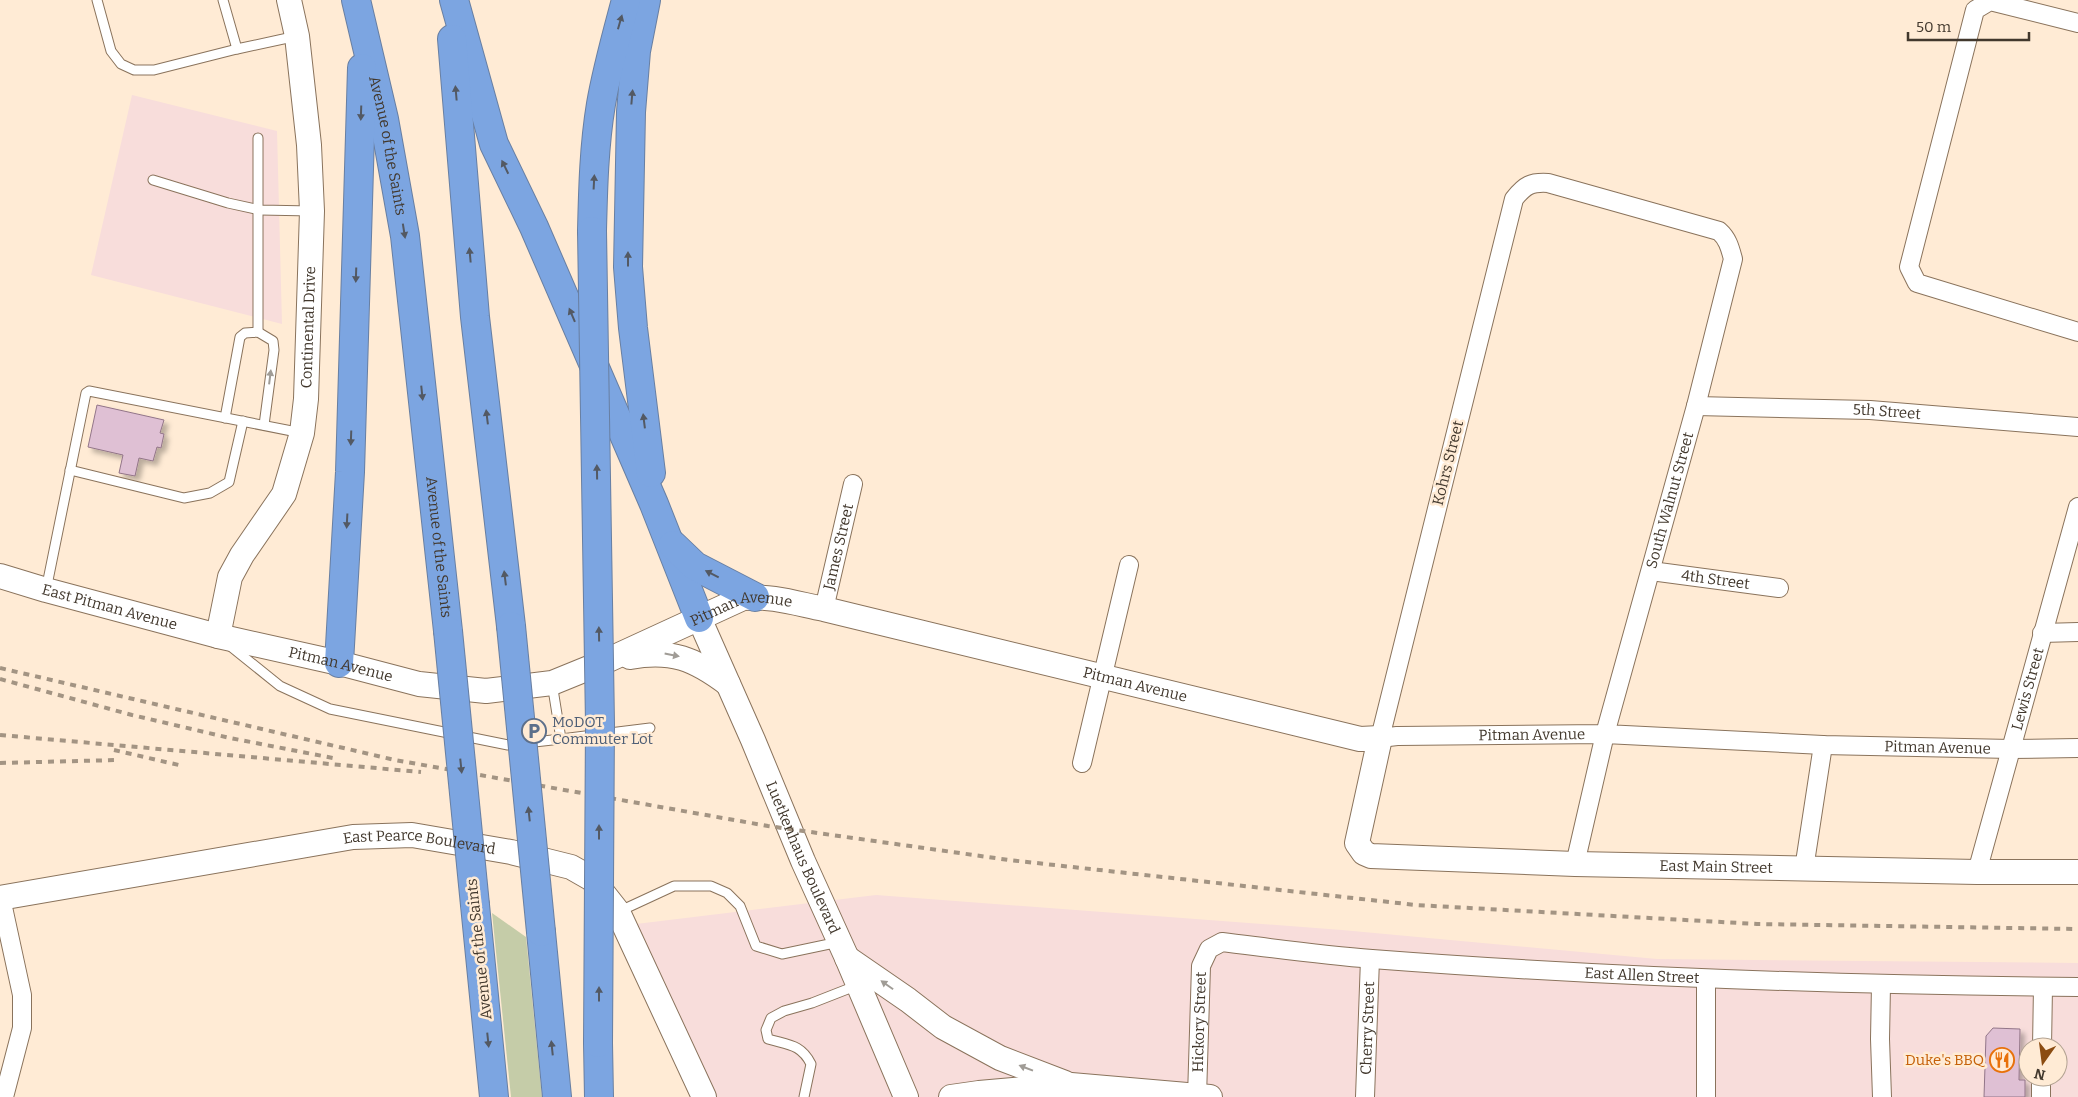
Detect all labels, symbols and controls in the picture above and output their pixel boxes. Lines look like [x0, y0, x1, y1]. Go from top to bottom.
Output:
scale bar [1908, 10, 2029, 42]
one-way arrow [617, 14, 625, 29]
text: 50 m [1916, 18, 1952, 36]
street label: Avenue of the Saints [365, 74, 410, 217]
one-way arrow [452, 85, 460, 101]
one-way arrow [628, 89, 636, 105]
one-way arrow [356, 105, 364, 121]
one-way arrow [501, 160, 509, 174]
one-way arrow [590, 174, 598, 190]
one-way arrow [400, 224, 408, 240]
one-way arrow [466, 247, 474, 263]
one-way arrow [624, 251, 632, 267]
street label: Continental Drive [297, 266, 319, 389]
one-way arrow [351, 267, 359, 283]
one-way arrow [568, 308, 576, 322]
one-way arrow [266, 369, 274, 385]
one-way arrow [418, 385, 426, 401]
street label: 5th Street [1853, 401, 1922, 423]
one-way arrow [483, 408, 491, 424]
one-way arrow [640, 413, 648, 429]
street label: Kohrs Street [1429, 418, 1467, 507]
street label: South Walnut Street [1642, 429, 1697, 570]
one-way arrow [346, 430, 354, 446]
one-way arrow [592, 463, 600, 479]
street label: Avenue of the Saints [422, 476, 455, 619]
street label: James Street [820, 501, 857, 593]
one-way arrow [342, 513, 350, 529]
street label: 4th Street [1680, 566, 1751, 593]
one-way arrow [501, 570, 509, 586]
one-way arrow [705, 570, 719, 578]
street label: East Pitman Avenue [40, 580, 179, 634]
street label: Pitman Avenue [687, 588, 794, 630]
one-way arrow [595, 626, 603, 642]
street label: Pitman Avenue [287, 643, 395, 686]
street label: Lewis Street [2008, 645, 2048, 732]
one-way arrow [664, 652, 680, 660]
street label: Pitman Avenue [1081, 663, 1189, 706]
place label: MoDOT Commuter Lot [552, 713, 654, 748]
parking icon: MoDOT Commuter Lot [521, 718, 547, 744]
street label: Pitman Avenue [1478, 725, 1585, 744]
street label: Pitman Avenue [1884, 737, 1991, 758]
one-way arrow [457, 758, 465, 774]
street label: Luetkenhaus Boulevard [762, 779, 844, 937]
one-way arrow [525, 806, 533, 822]
one-way arrow [595, 823, 603, 839]
street label: East Pearce Boulevard [342, 826, 497, 858]
street label: East Main Street [1659, 857, 1774, 877]
street label: Avenue of the Saints [463, 878, 495, 1020]
street label: East Allen Street [1584, 964, 1700, 987]
street label: Hickory Street [1189, 971, 1210, 1073]
one-way arrow [880, 980, 893, 990]
street label: Cherry Street [1357, 980, 1378, 1075]
one-way arrow [595, 986, 603, 1002]
one-way arrow [484, 1033, 492, 1049]
north arrow [2018, 1037, 2068, 1087]
one-way arrow [548, 1040, 556, 1056]
restaurant icon: Duke's BBQ [1989, 1047, 2015, 1073]
place label: Duke's BBQ [1905, 1051, 1986, 1069]
one-way arrow [1018, 1063, 1033, 1071]
text: N [2032, 1065, 2047, 1084]

